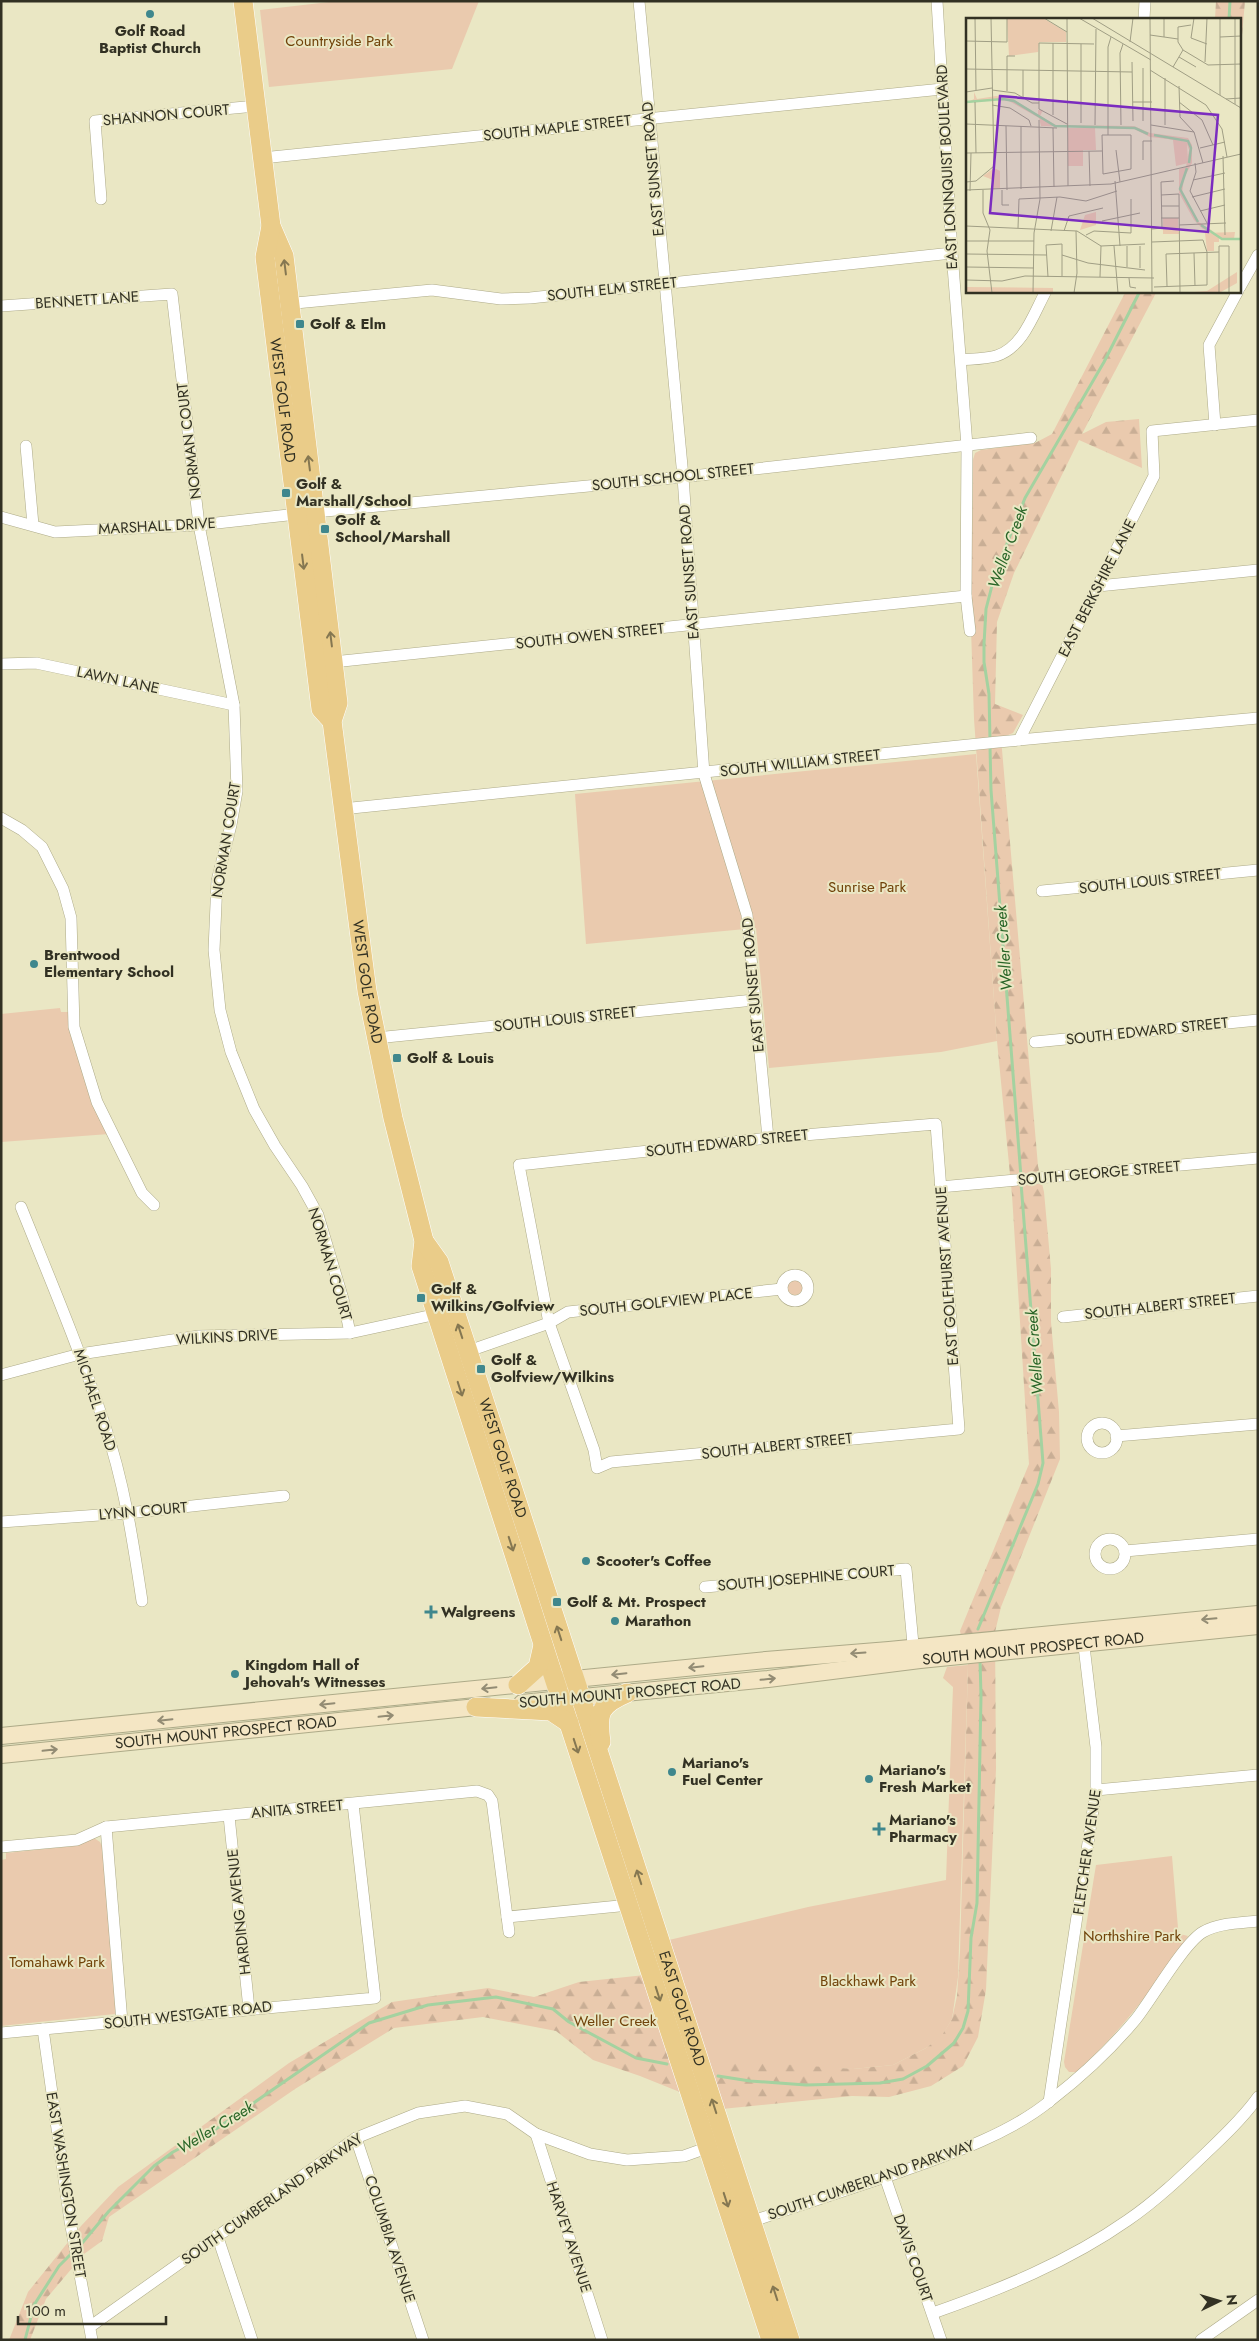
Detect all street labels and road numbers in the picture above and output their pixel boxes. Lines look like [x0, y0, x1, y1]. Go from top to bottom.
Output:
street label: EAST LONNQUIST BOULEVARD [931, 64, 963, 270]
street label: SHANNON COURT [102, 99, 230, 131]
street label: EAST SUNSET ROAD [636, 101, 670, 237]
street label: SOUTH MAPLE STREET [482, 109, 632, 147]
street label: SOUTH ELM STREET [546, 271, 678, 307]
street label: BENNETT LANE [34, 285, 140, 315]
street label: WEST GOLF ROAD [264, 337, 301, 464]
street label: NORMAN COURT [171, 382, 207, 500]
street label: SOUTH SCHOOL STREET [591, 458, 755, 496]
street label: EAST SUNSET ROAD [673, 504, 705, 640]
street label: MARSHALL DRIVE [98, 512, 216, 540]
street label: EAST BERKSHIRE LANE [1053, 515, 1141, 661]
street label: SOUTH OWEN STREET [515, 617, 665, 655]
street label: LAWN LANE [75, 661, 161, 699]
street label: SOUTH WILLIAM STREET [719, 744, 881, 782]
street label: NORMAN COURT [206, 781, 246, 899]
street label: SOUTH LOUIS STREET [1078, 863, 1222, 899]
street label: EAST SUNSET ROAD [736, 917, 770, 1053]
street label: WEST GOLF ROAD [347, 919, 389, 1046]
street label: SOUTH LOUIS STREET [493, 1001, 637, 1037]
street label: SOUTH EDWARD STREET [1065, 1012, 1229, 1050]
street label: SOUTH EDWARD STREET [645, 1124, 809, 1162]
street label: SOUTH GEORGE STREET [1017, 1155, 1181, 1191]
street label: EAST GOLFHURST AVENUE [930, 1186, 964, 1366]
street label: NORMAN COURT [302, 1205, 358, 1323]
street label: SOUTH GOLFVIEW PLACE [578, 1282, 754, 1322]
street label: SOUTH ALBERT STREET [1083, 1287, 1237, 1325]
street label: WILKINS DRIVE [175, 1323, 279, 1351]
street label: MICHAEL ROAD [68, 1346, 122, 1454]
street label: WEST GOLF ROAD [473, 1395, 533, 1521]
street label: SOUTH ALBERT STREET [700, 1427, 854, 1465]
street label: LYNN COURT [98, 1496, 188, 1526]
street label: SOUTH JOSEPHINE COURT [717, 1559, 895, 1597]
street label: SOUTH MOUNT PROSPECT ROAD [921, 1627, 1145, 1671]
street label: SOUTH MOUNT PROSPECT ROAD [518, 1672, 742, 1714]
street label: SOUTH MOUNT PROSPECT ROAD [114, 1710, 338, 1754]
street label: FLETCHER AVENUE [1067, 1788, 1107, 1916]
street label: ANITA STREET [250, 1794, 344, 1824]
street label: HARDING AVENUE [221, 1848, 257, 1976]
street label: EAST GOLF ROAD [653, 1948, 711, 2069]
street label: SOUTH WESTGATE ROAD [103, 1995, 273, 2035]
street label: EAST WASHINGTON STREET [40, 2091, 92, 2279]
street label: SOUTH CUMBERLAND PARKWAY [177, 2127, 368, 2270]
street label: SOUTH CUMBERLAND PARKWAY [765, 2134, 978, 2226]
street label: COLUMBIA AVENUE [359, 2173, 421, 2305]
street label: HARVEY AVENUE [541, 2178, 597, 2296]
street label: DAVIS COURT [888, 2211, 938, 2305]

